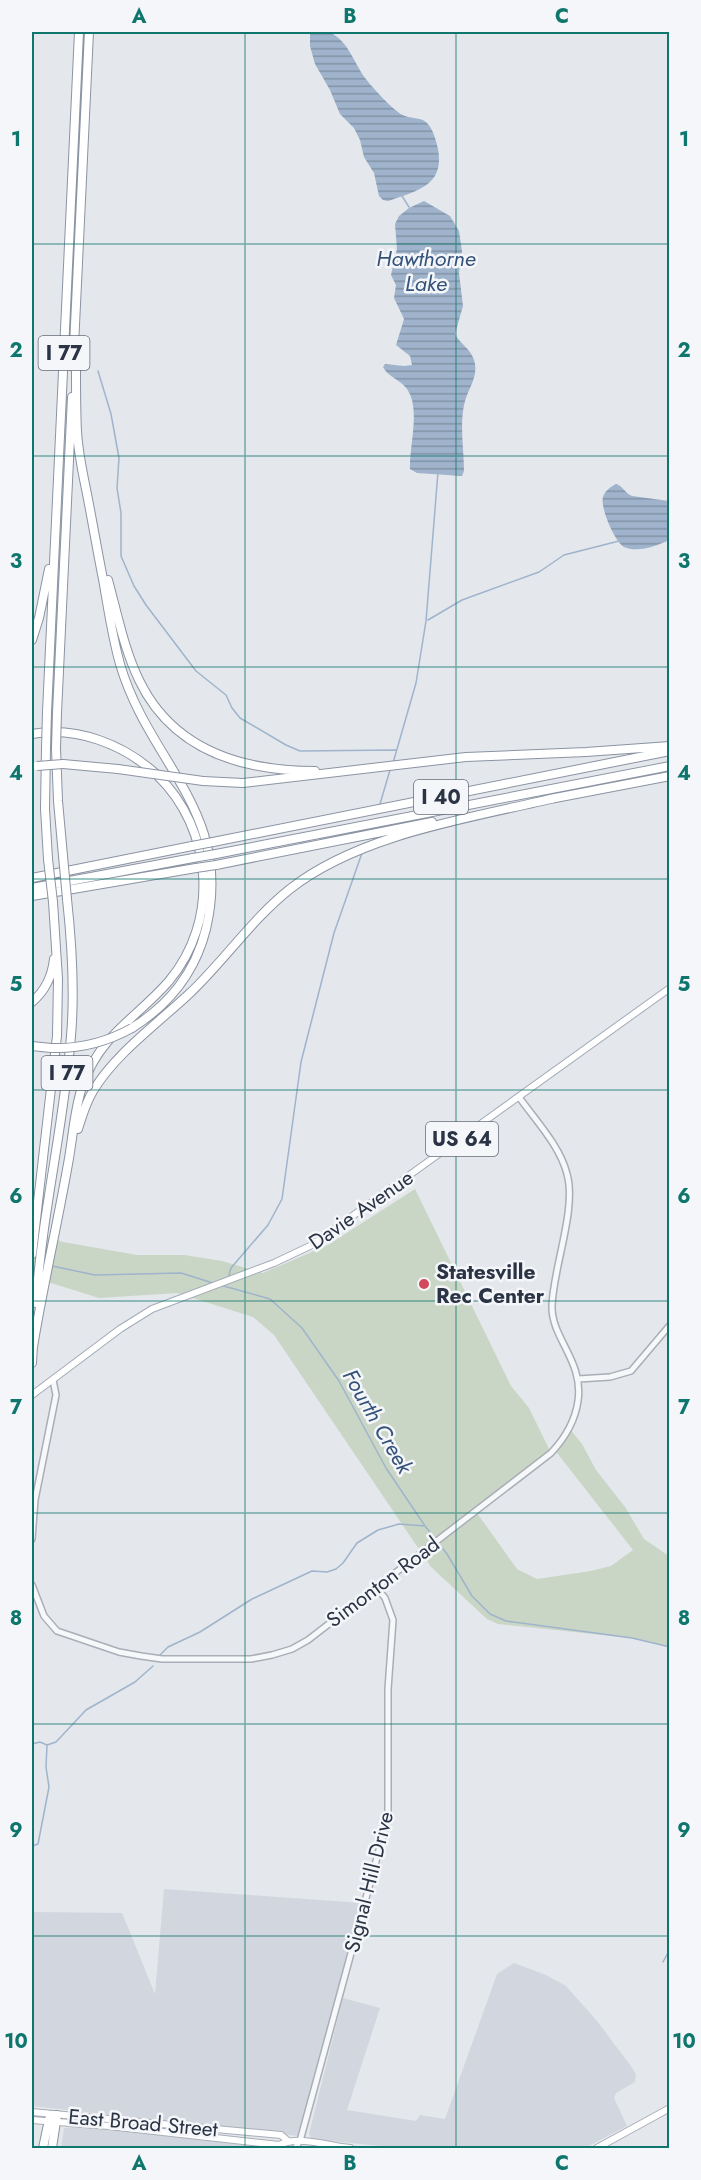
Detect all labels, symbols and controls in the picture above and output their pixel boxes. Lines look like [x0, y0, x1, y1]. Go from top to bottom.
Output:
text: A [131, 2, 147, 31]
text: B [343, 2, 357, 31]
text: C [555, 2, 569, 31]
text: 1 [11, 125, 21, 154]
text: 1 [679, 125, 689, 154]
water label: Hawthorne Lake [376, 242, 476, 299]
text: 2 [9, 336, 23, 365]
road number: I 77 [38, 336, 90, 370]
text: 2 [677, 336, 691, 365]
text: 3 [10, 547, 22, 576]
text: 3 [678, 547, 690, 576]
text: 4 [9, 759, 23, 788]
text: 4 [677, 759, 691, 788]
road number: I 40 [414, 780, 468, 814]
text: 5 [10, 970, 23, 999]
text: 5 [678, 970, 691, 999]
road number: I 77 [42, 1056, 92, 1090]
road number: US 64 [426, 1122, 498, 1156]
street label: Davie Avenue [303, 1163, 420, 1257]
text: 6 [9, 1182, 23, 1211]
text: 6 [677, 1182, 691, 1211]
place label: Statesville Rec Center [436, 1257, 545, 1311]
marker: Statesville Rec Center [417, 1277, 431, 1291]
water label: Fourth Creek [335, 1363, 422, 1481]
text: 7 [10, 1393, 23, 1422]
text: 7 [678, 1393, 691, 1422]
street label: Simonton Road [320, 1529, 446, 1635]
text: 8 [10, 1604, 22, 1633]
text: 8 [678, 1604, 690, 1633]
street label: Signal Hill Drive [337, 1808, 401, 1956]
text: 9 [9, 1816, 23, 1845]
text: 9 [677, 1816, 691, 1845]
text: 10 [4, 2027, 28, 2056]
text: 10 [672, 2027, 696, 2056]
street label: East Broad Street [67, 2102, 219, 2144]
text: A [131, 2149, 147, 2178]
text: B [343, 2149, 357, 2178]
text: C [555, 2149, 569, 2178]

